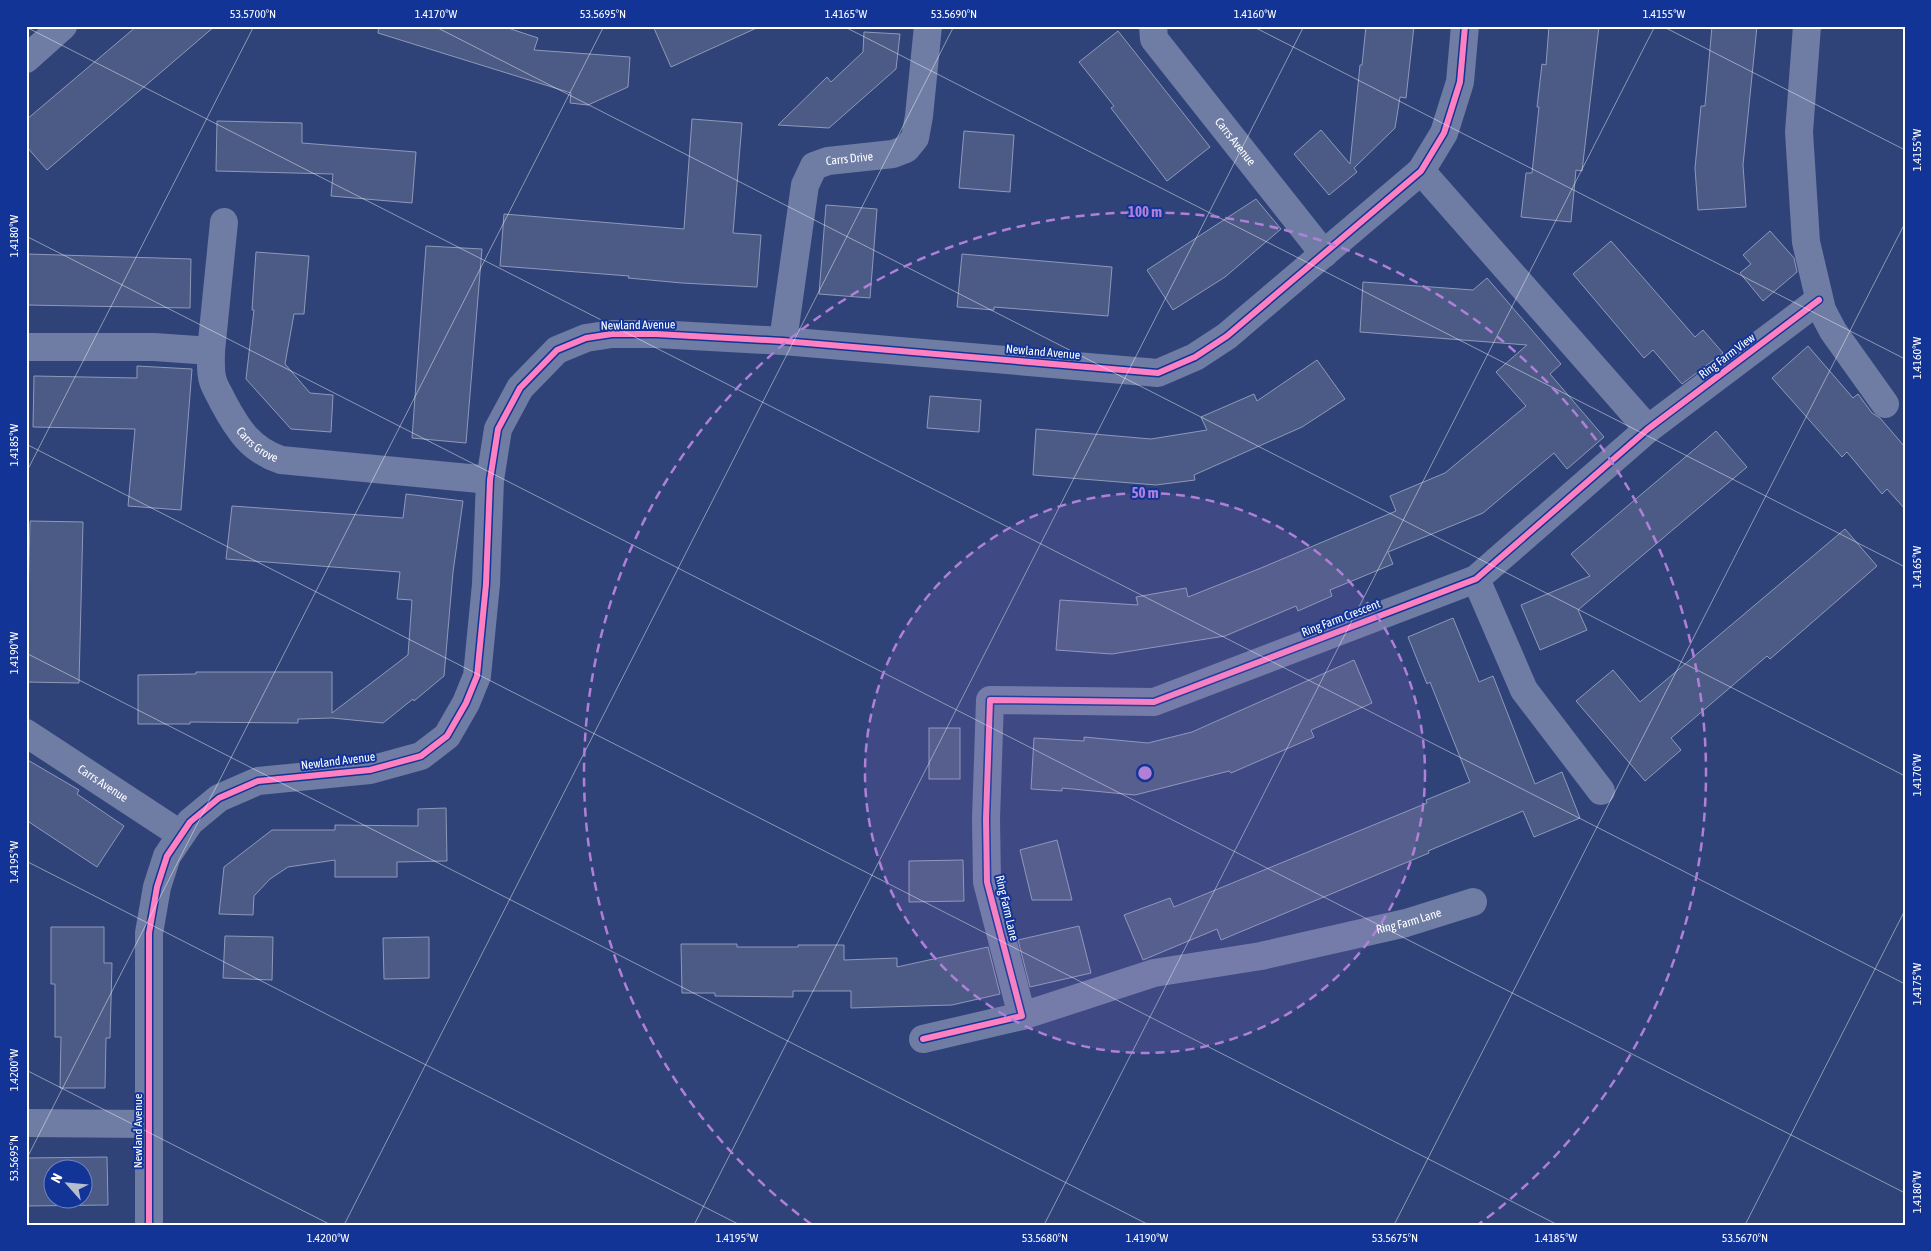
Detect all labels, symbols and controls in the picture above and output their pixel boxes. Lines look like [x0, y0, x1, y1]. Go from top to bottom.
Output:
text: 53.5700°N [230, 7, 276, 21]
text: 1.4170°W [415, 7, 457, 21]
text: 53.5695°N [580, 7, 626, 21]
text: 1.4165°W [825, 7, 867, 21]
text: 53.5690°N [931, 7, 977, 21]
text: 1.4160°W [1234, 7, 1276, 21]
text: 1.4155°W [1643, 7, 1685, 21]
street label: Carrs Avenue [1212, 115, 1258, 169]
text: 1.4155°W [1910, 129, 1924, 171]
street label: Carrs Drive [825, 149, 874, 168]
text: 100 m [1128, 203, 1162, 220]
text: 1.4180°W [7, 215, 21, 257]
street label: Newland Avenue [601, 317, 675, 333]
street label: Ring Farm View [1696, 330, 1758, 382]
text: 1.4160°W [1910, 337, 1924, 379]
street label: Newland Avenue [1005, 342, 1081, 362]
text: 1.4185°W [7, 424, 21, 466]
street label: Carrs Grove [233, 424, 280, 465]
text: 50 m [1132, 484, 1159, 501]
text: 1.4165°W [1910, 546, 1924, 588]
street label: Ring Farm Crescent [1300, 596, 1383, 639]
text: 1.4190°W [7, 632, 21, 674]
street label: Newland Avenue [300, 750, 376, 772]
text: 1.4170°W [1910, 754, 1924, 796]
street label: Carrs Avenue [75, 762, 131, 805]
centre of rings [1136, 764, 1154, 782]
text: 1.4195°W [7, 841, 21, 883]
street label: Ring Farm Lane [993, 874, 1021, 942]
street label: Ring Farm Lane [1375, 905, 1443, 937]
text: 1.4175°W [1910, 963, 1924, 1005]
text: 1.4200°W [7, 1049, 21, 1091]
street label: Newland Avenue [131, 1094, 145, 1168]
text: 53.5695°N [7, 1135, 21, 1181]
north arrow [42, 1158, 92, 1208]
text: N [47, 1171, 65, 1185]
text: 1.4180°W [1910, 1171, 1924, 1213]
text: 1.4200°W [307, 1231, 349, 1245]
text: 1.4195°W [716, 1231, 758, 1245]
text: 53.5680°N [1022, 1231, 1068, 1245]
text: 1.4190°W [1126, 1231, 1168, 1245]
text: 53.5675°N [1372, 1231, 1418, 1245]
text: 1.4185°W [1535, 1231, 1577, 1245]
text: 53.5670°N [1722, 1231, 1768, 1245]

